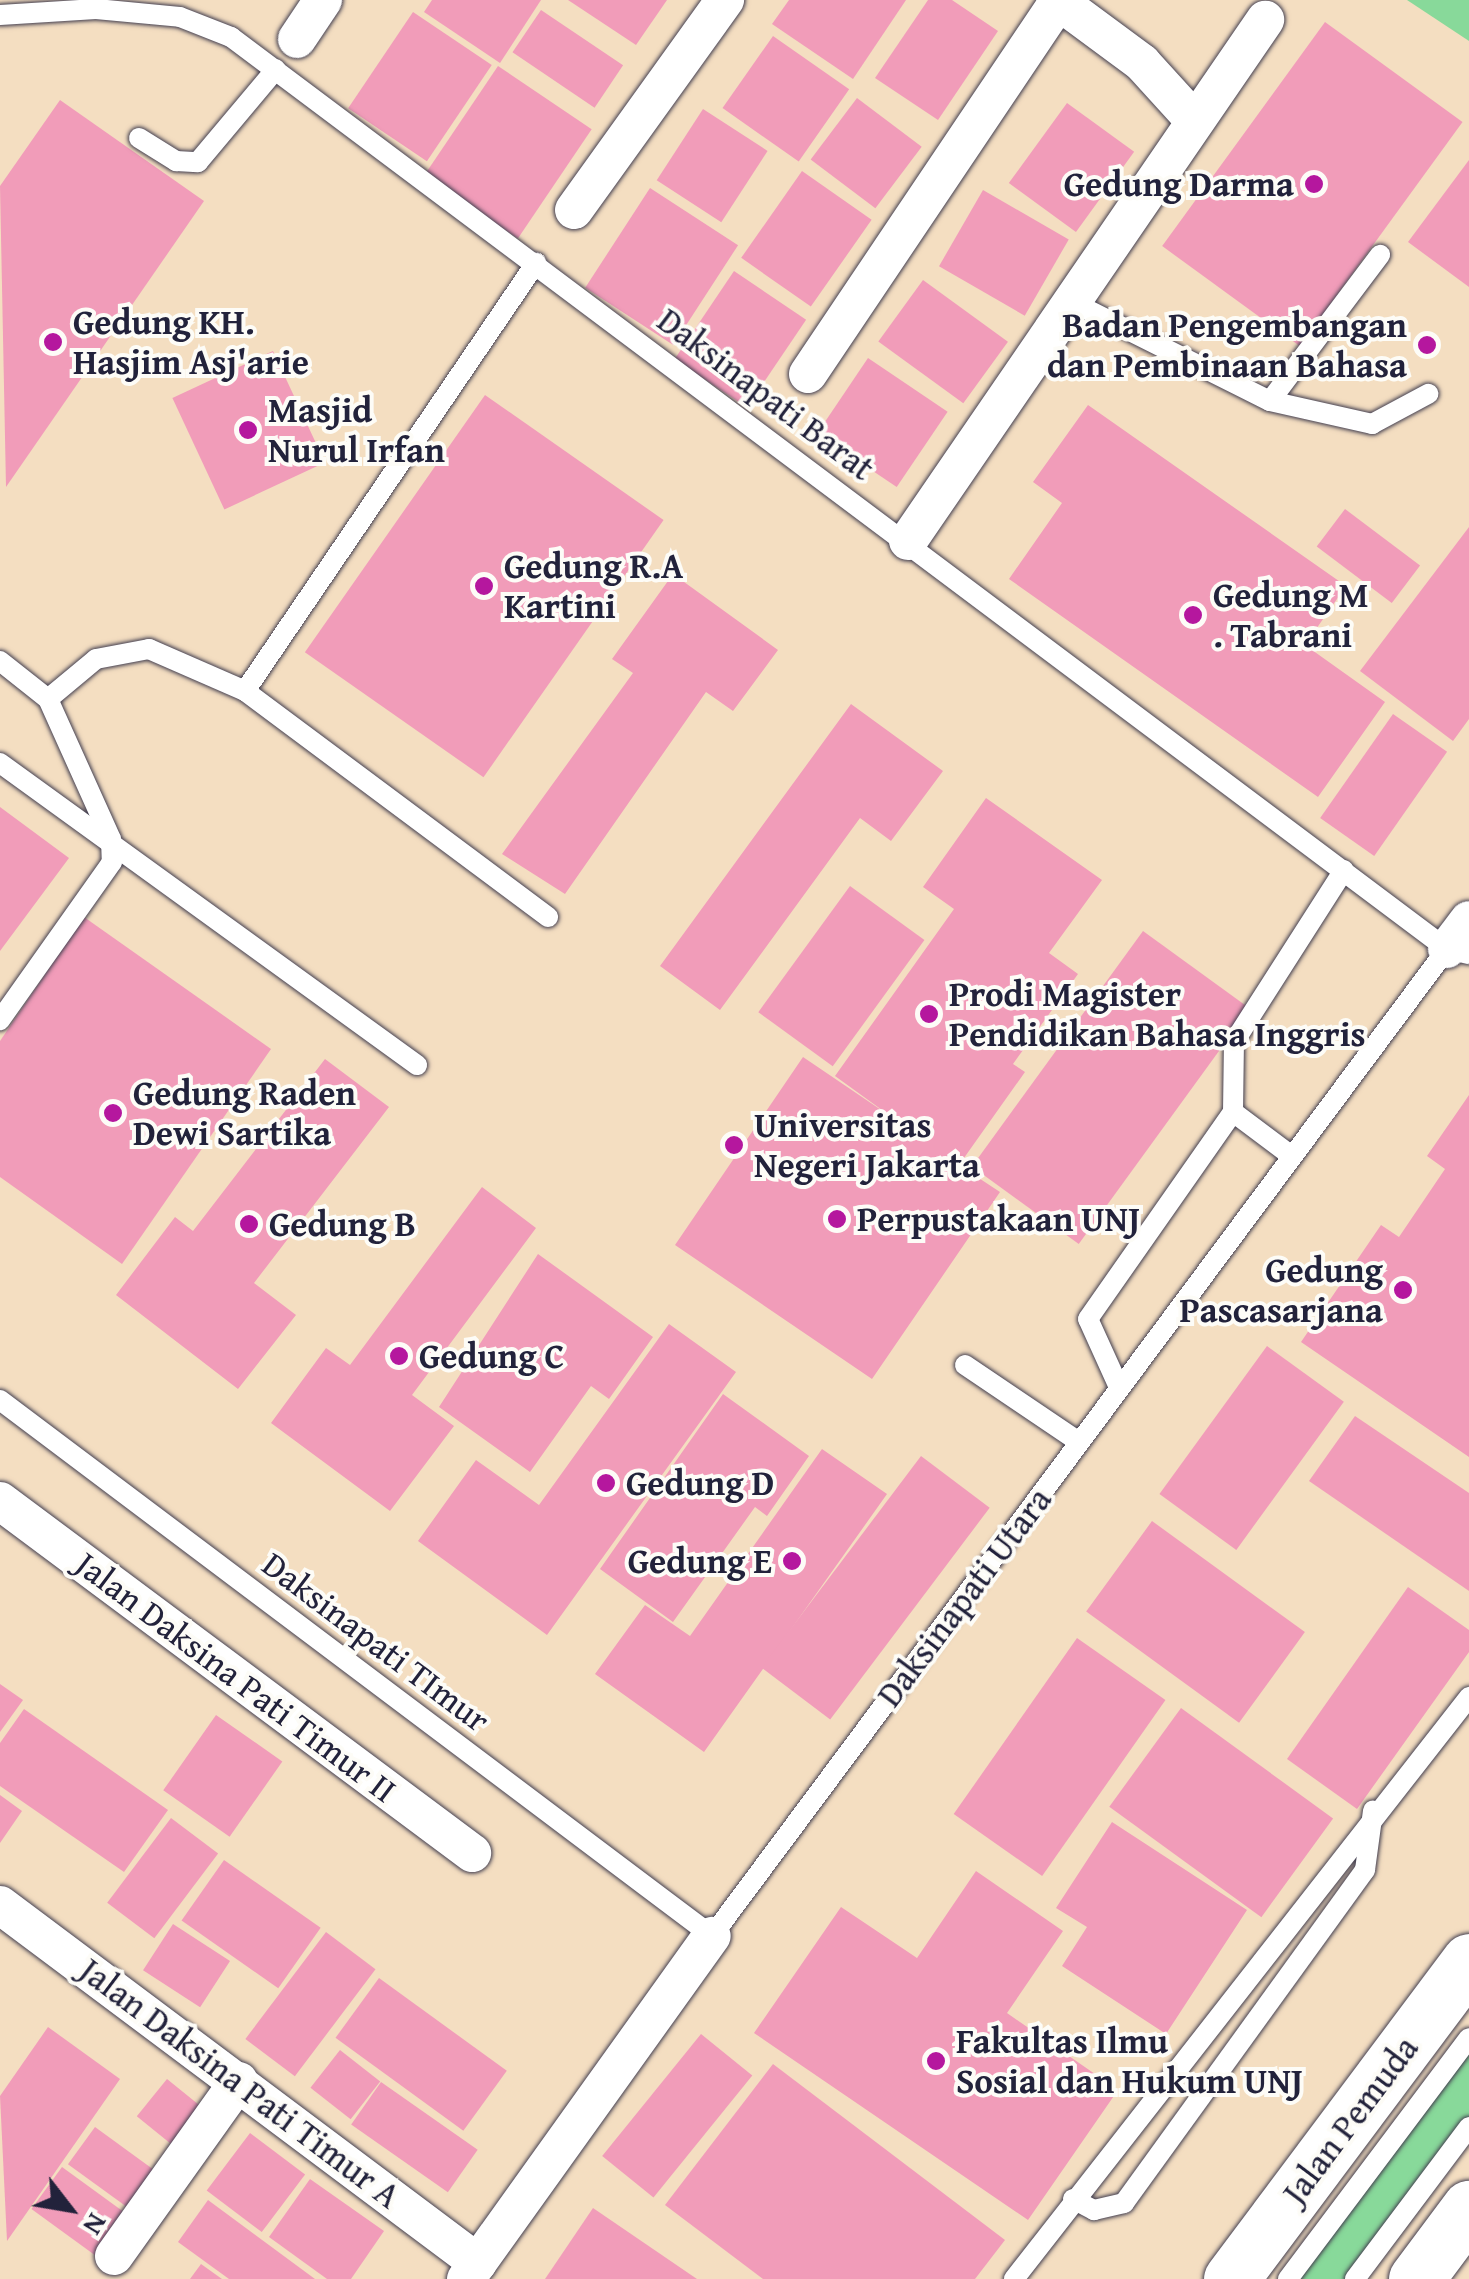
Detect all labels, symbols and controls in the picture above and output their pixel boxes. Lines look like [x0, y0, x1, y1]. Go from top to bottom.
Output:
place label: Gedung Darma [1064, 163, 1294, 205]
marker: Gedung Darma [1303, 173, 1325, 195]
street label: Daksinapati Barat [649, 299, 883, 489]
place label: Gedung KH. Hasjim Asj'arie [73, 301, 309, 383]
place label: Badan Pengembangan dan Pembinaan Bahasa [1047, 304, 1407, 386]
marker: Gedung KH. Hasjim Asj'arie [42, 331, 64, 353]
marker: Badan Pengembangan dan Pembinaan Bahasa [1416, 334, 1438, 356]
place label: Masjid Nurul Irfan [268, 389, 445, 471]
marker: Masjid Nurul Irfan [237, 419, 259, 441]
place label: Gedung R.A Kartini [504, 545, 683, 627]
place label: Gedung M . Tabrani [1213, 574, 1369, 656]
marker: Gedung R.A Kartini [473, 575, 495, 597]
marker: Gedung M . Tabrani [1182, 604, 1204, 626]
place label: Prodi Magister Pendidikan Bahasa Inggris [949, 973, 1366, 1055]
marker: Prodi Magister Pendidikan Bahasa Inggris [918, 1003, 940, 1025]
place label: Gedung Raden Dewi Sartika [133, 1072, 356, 1154]
marker: Gedung Raden Dewi Sartika [102, 1102, 124, 1124]
place label: Universitas Negeri Jakarta [754, 1104, 980, 1186]
marker: Universitas Negeri Jakarta [723, 1134, 745, 1156]
place label: Perpustakaan UNJ [857, 1198, 1140, 1240]
place label: Gedung B [269, 1203, 416, 1245]
marker: Perpustakaan UNJ [826, 1208, 848, 1230]
marker: Gedung B [238, 1213, 260, 1235]
place label: Gedung Pascasarjana [1180, 1249, 1383, 1331]
marker: Gedung Pascasarjana [1392, 1279, 1414, 1301]
place label: Gedung C [419, 1335, 564, 1377]
marker: Gedung C [388, 1345, 410, 1367]
place label: Gedung D [626, 1462, 774, 1504]
marker: Gedung D [595, 1472, 617, 1494]
street label: Daksinapati Utara [868, 1479, 1060, 1715]
place label: Gedung E [628, 1540, 772, 1582]
street label: Jalan Daksina Pati Timur II [67, 1543, 405, 1811]
street label: Daksinapati TImur [254, 1543, 498, 1741]
marker: Gedung E [781, 1550, 803, 1572]
street label: Jalan Daksina Pati Timur A [72, 1949, 408, 2217]
place label: Fakultas Ilmu Sosial dan Hukum UNJ [956, 2020, 1303, 2102]
street label: Jalan Pemuda [1273, 2028, 1427, 2212]
marker: Fakultas Ilmu Sosial dan Hukum UNJ [925, 2050, 947, 2072]
north arrow [20, 2159, 120, 2259]
text: N [74, 2206, 119, 2243]

